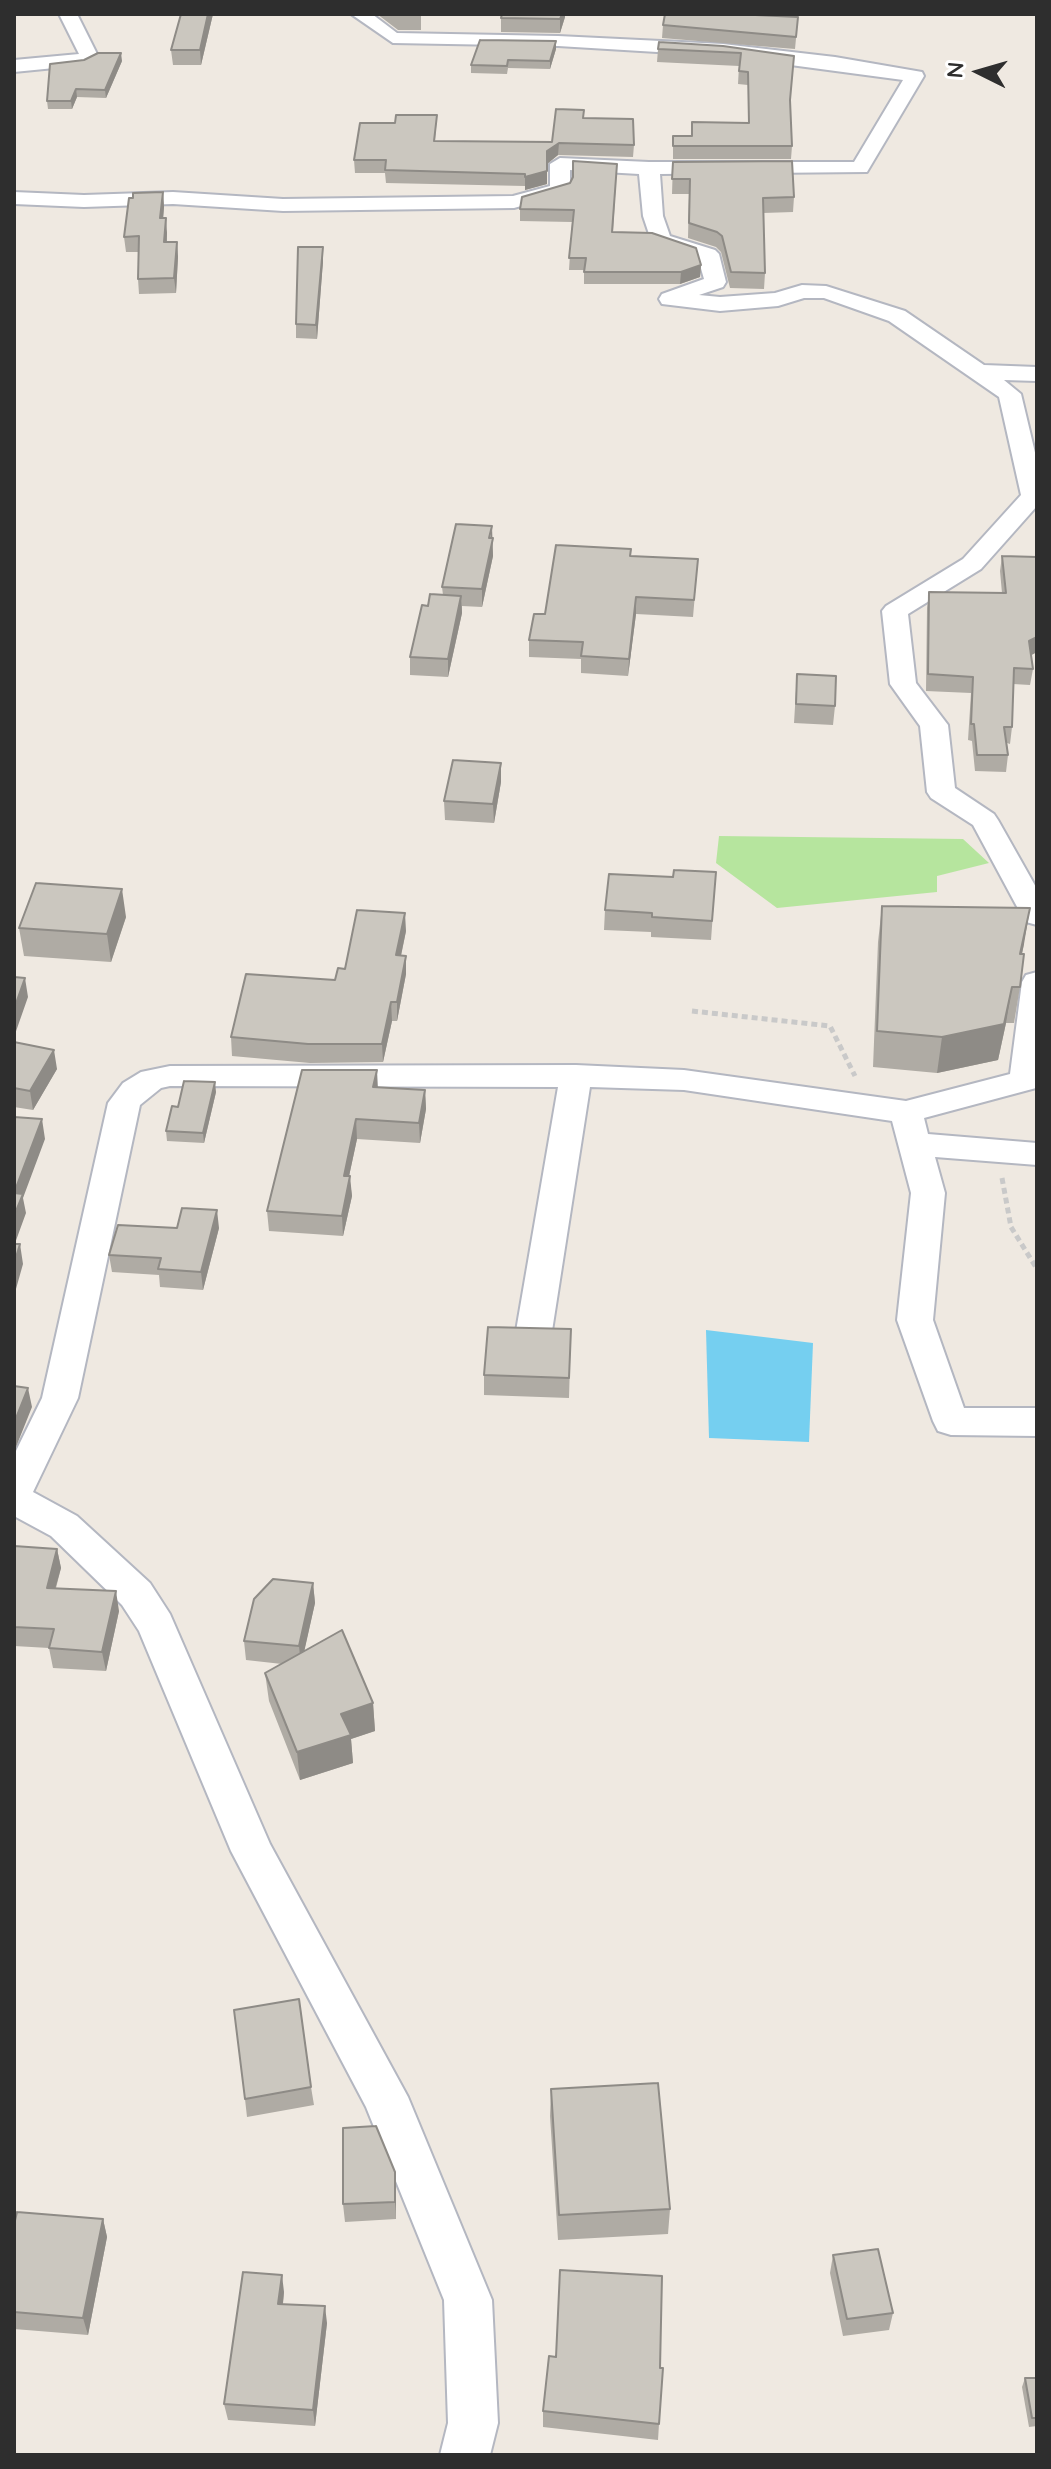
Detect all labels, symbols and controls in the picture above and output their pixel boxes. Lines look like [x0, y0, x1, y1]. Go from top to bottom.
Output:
north arrow [939, 32, 1019, 112]
text: N [940, 61, 970, 79]

